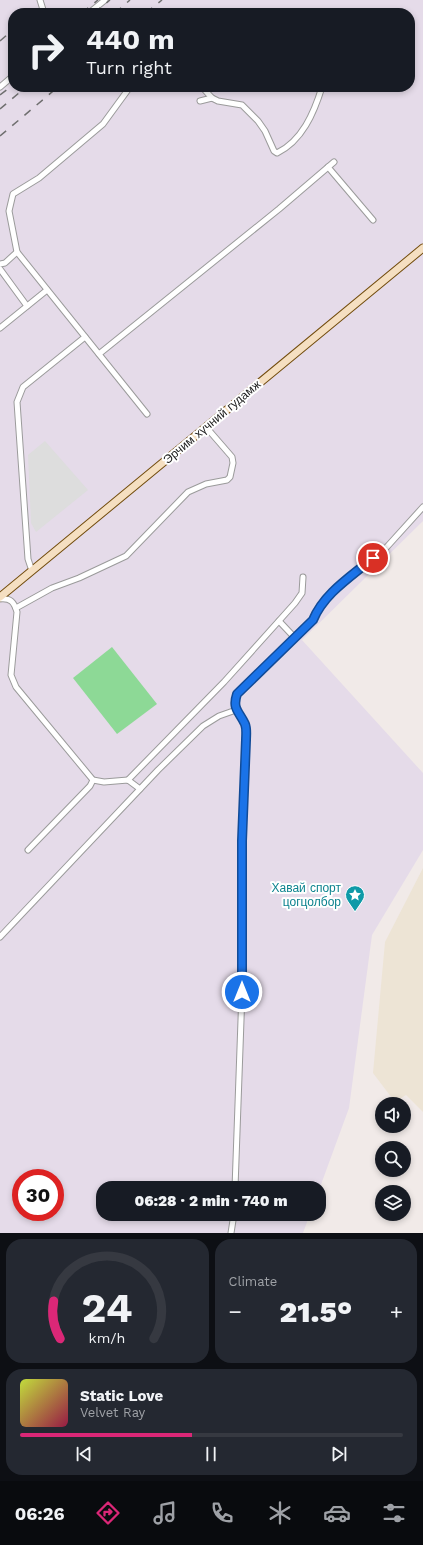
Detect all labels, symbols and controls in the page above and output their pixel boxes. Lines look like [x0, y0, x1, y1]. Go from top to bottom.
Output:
text: 440 m [86, 23, 175, 56]
icon: right [20, 24, 72, 76]
text: Turn right [86, 57, 172, 78]
street label: Эрчим хүчний гудамж [161, 377, 263, 467]
pin [356, 541, 390, 575]
icon: arrive [362, 547, 384, 569]
place label: Хавай спорт цогцолбор [272, 881, 342, 909]
place icon: Хавай спорт цогцолбор [344, 884, 366, 912]
position arrow [221, 971, 263, 1013]
map controls [375, 1097, 411, 1221]
button: sound [375, 1097, 411, 1133]
button: search [375, 1141, 411, 1177]
speed limit sign: 30 [12, 1169, 64, 1221]
button: layers [375, 1185, 411, 1221]
text: 06:28 · 2 min · 740 m [134, 1192, 288, 1210]
text: Climate [229, 1274, 277, 1289]
text: 24 [82, 1283, 133, 1332]
text: 21.5° [279, 1294, 352, 1329]
text: − [229, 1299, 242, 1324]
text: + [390, 1299, 403, 1324]
text: km/h [89, 1330, 126, 1346]
text: Static Love [80, 1387, 163, 1405]
text: Velvet Ray [80, 1405, 145, 1420]
icon: previous [73, 1443, 95, 1465]
icon: pause [200, 1443, 222, 1465]
icon: next [328, 1443, 350, 1465]
icon: directions [94, 1499, 122, 1527]
icon: music [151, 1499, 179, 1527]
icon: phone [208, 1499, 236, 1527]
icon: climate [266, 1499, 294, 1527]
icon: car [323, 1499, 351, 1527]
icon: filters [380, 1499, 408, 1527]
text: 06:26 [15, 1503, 65, 1524]

